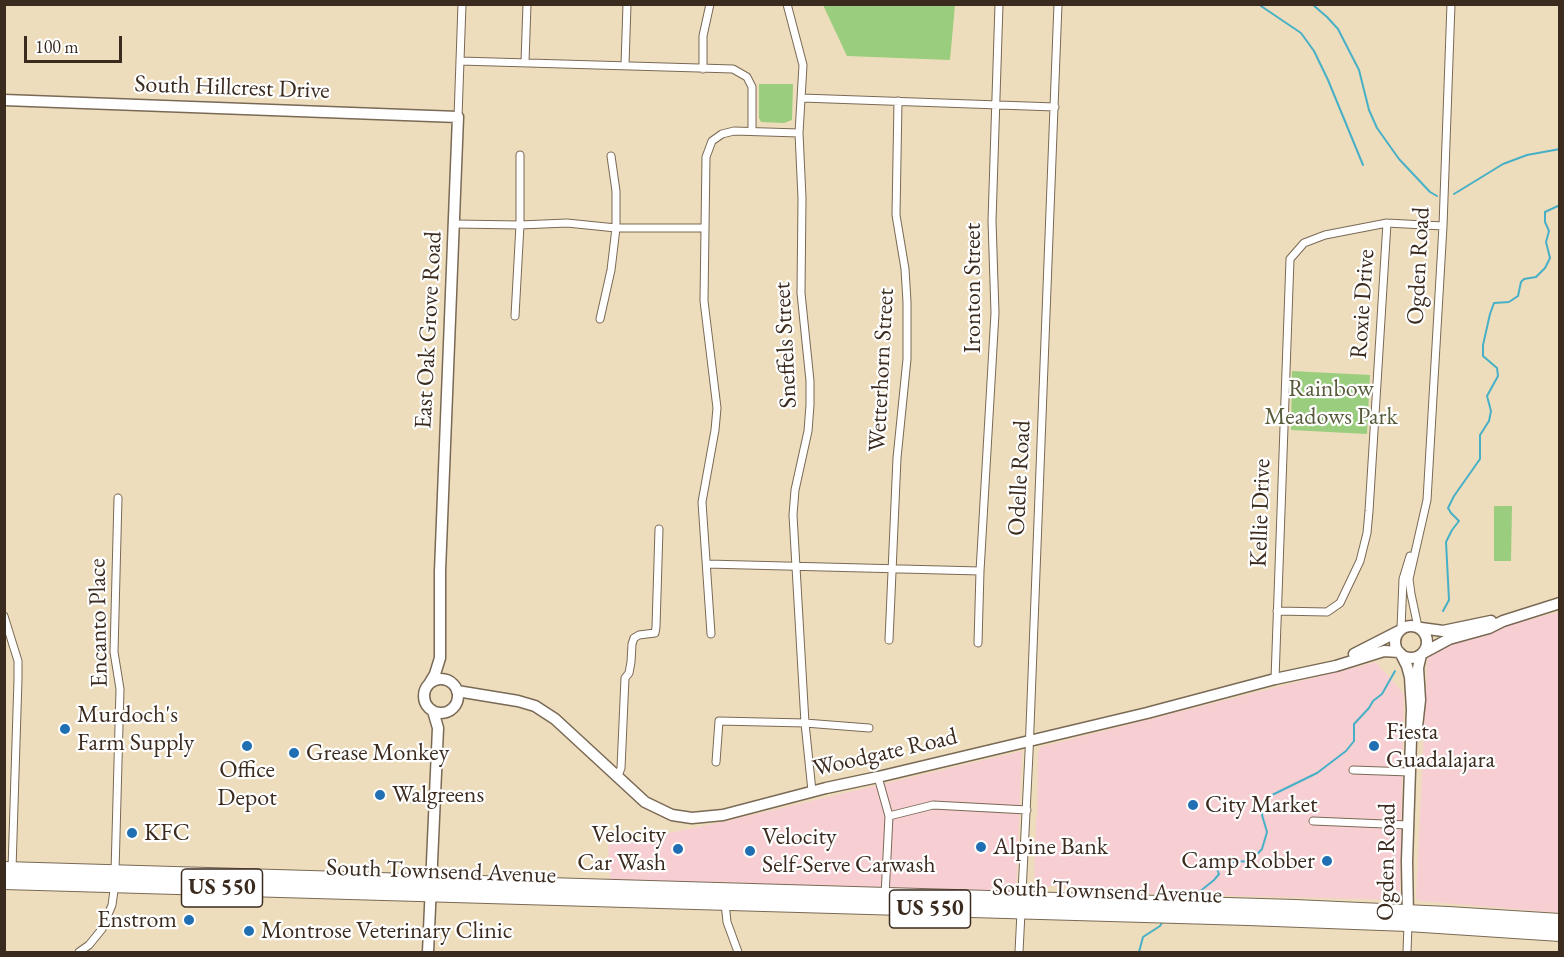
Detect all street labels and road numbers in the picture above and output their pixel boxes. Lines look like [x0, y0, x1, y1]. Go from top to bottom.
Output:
street label: South Hillcrest Drive [134, 70, 330, 106]
street label: Ogden Road [1402, 206, 1436, 326]
street label: Ironton Street [959, 223, 987, 353]
street label: East Oak Grove Road [409, 230, 449, 430]
street label: Roxie Drive [1345, 248, 1381, 360]
street label: Sneffels Street [768, 281, 804, 409]
street label: Wetterhorn Street [863, 287, 901, 453]
street label: Odelle Road [1003, 419, 1037, 537]
street label: Kellie Drive [1245, 458, 1277, 568]
street label: Encanto Place [83, 558, 115, 688]
street label: Woodgate Road [810, 722, 960, 784]
street label: Ogden Road [1372, 803, 1402, 921]
street label: South Townsend Avenue [325, 854, 557, 890]
road number: US 550 [182, 869, 262, 907]
street label: South Townsend Avenue [991, 874, 1223, 910]
road number: US 550 [890, 890, 970, 928]

